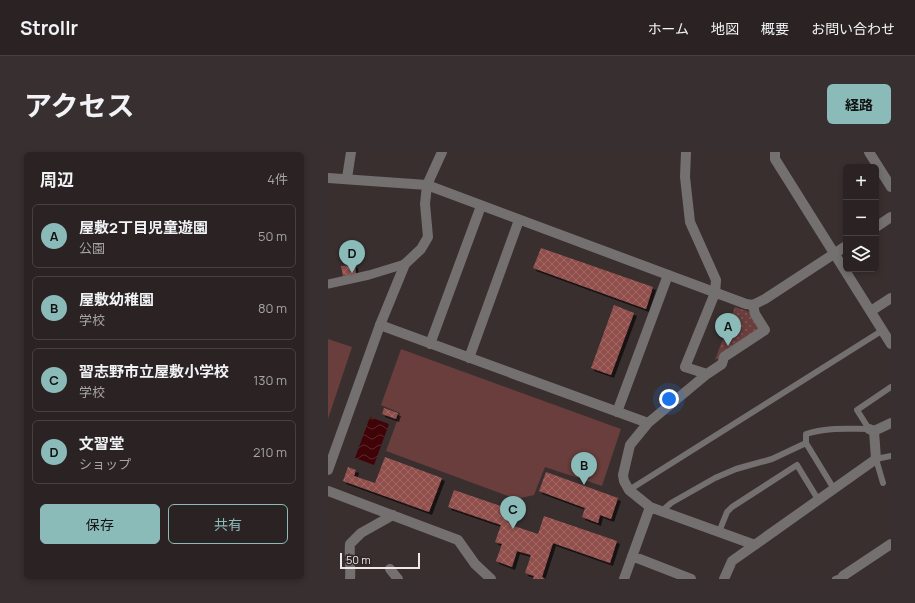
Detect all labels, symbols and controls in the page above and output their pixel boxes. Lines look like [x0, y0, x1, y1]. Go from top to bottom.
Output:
text: Strollr [20, 15, 78, 41]
text: ホーム [647, 19, 689, 38]
text: 地図 [711, 19, 739, 38]
text: 概要 [761, 19, 789, 38]
text: お問い合わせ [811, 19, 895, 38]
button: 経路 [827, 84, 891, 124]
text: アクセス [24, 86, 135, 124]
map controls [843, 164, 879, 272]
button: + [843, 164, 879, 200]
text: 周辺 [40, 168, 74, 191]
text: 4件 [267, 170, 288, 188]
button: − [843, 200, 879, 236]
text: 屋敷2丁目児童遊園 [79, 217, 208, 238]
text: A [50, 227, 58, 245]
text: 50 m [258, 227, 287, 245]
button: layers [843, 236, 879, 272]
text: 公園 [79, 239, 105, 257]
pin: D [339, 240, 365, 273]
text: 屋敷幼稚園 [79, 289, 154, 310]
text: B [50, 299, 58, 317]
text: 80 m [258, 299, 287, 317]
text: 学校 [79, 311, 105, 329]
pin: A [715, 313, 741, 346]
text: 習志野市立屋敷小学校 [79, 361, 229, 382]
text: C [49, 371, 59, 389]
text: 130 m [253, 371, 287, 389]
text: 学校 [79, 383, 105, 401]
your location [659, 389, 679, 409]
text: 文習堂 [79, 433, 124, 454]
text: D [49, 443, 59, 461]
text: 210 m [253, 443, 287, 461]
pin: B [571, 452, 597, 485]
text: ショップ [79, 455, 131, 473]
pin: C [500, 496, 526, 529]
button: 保存 [40, 504, 160, 544]
button: 共有 [168, 504, 288, 544]
scale bar [340, 551, 420, 570]
text: 50 m [346, 552, 371, 567]

